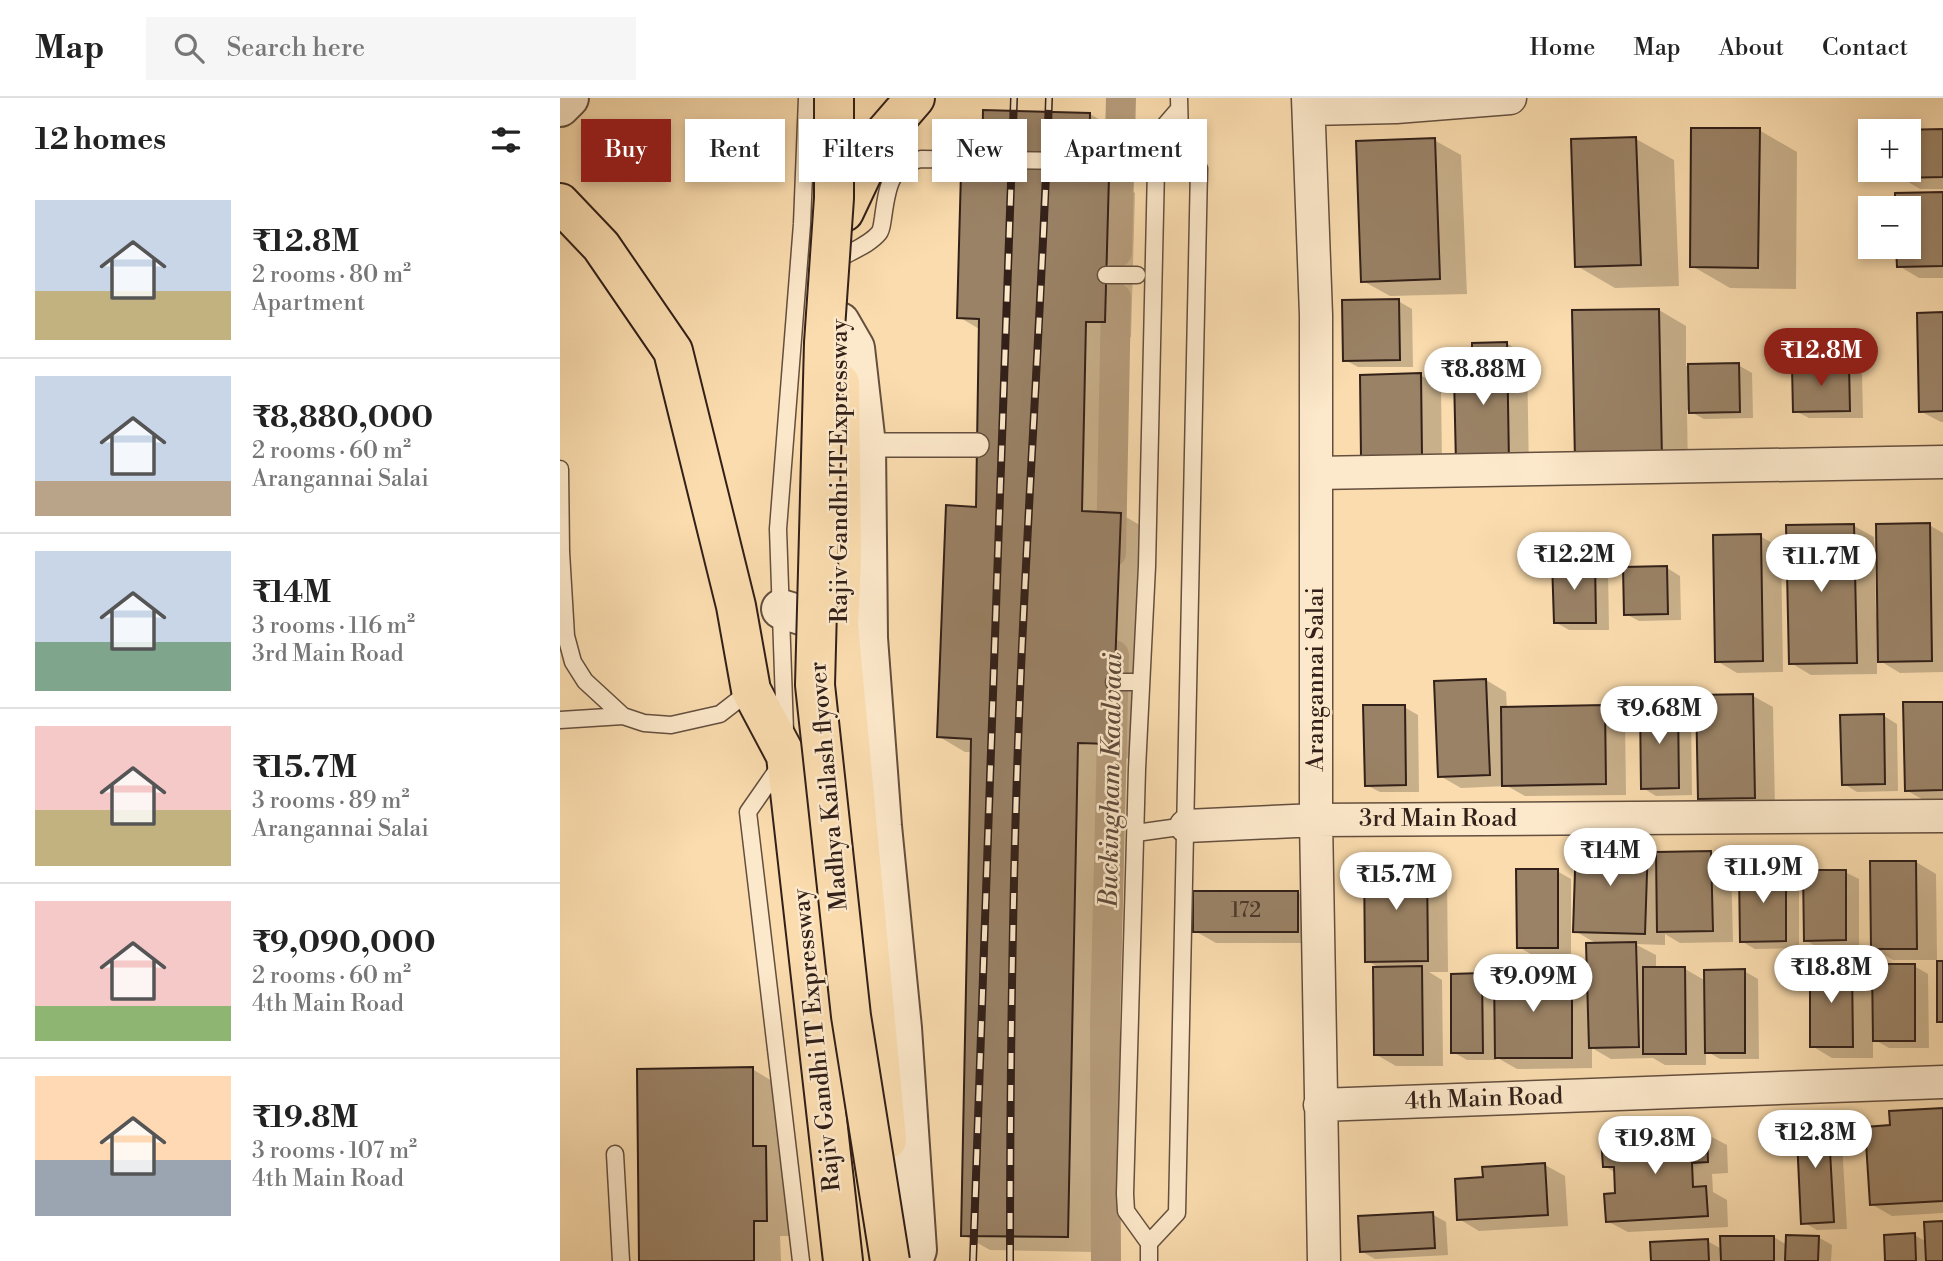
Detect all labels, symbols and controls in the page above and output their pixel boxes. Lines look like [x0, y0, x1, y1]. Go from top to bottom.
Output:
search box [146, 17, 636, 80]
text: Map [35, 28, 104, 69]
icon: search [170, 29, 208, 67]
text: Search here [226, 32, 365, 64]
text: Home [1530, 33, 1595, 63]
text: Map [1633, 33, 1681, 63]
text: About [1719, 33, 1784, 63]
text: Contact [1822, 33, 1908, 63]
chip: Buy [581, 119, 671, 182]
chip: Rent [685, 119, 785, 182]
chip: Filters [799, 119, 918, 182]
chip: New [932, 119, 1027, 182]
chip: Apartment [1041, 119, 1207, 182]
map controls [1858, 119, 1921, 259]
button: + [1858, 119, 1921, 182]
text: 12 homes [35, 121, 166, 159]
icon: filters [487, 121, 525, 159]
button: − [1858, 196, 1921, 259]
text: ₹12.8M [252, 223, 359, 261]
icon: home [91, 228, 175, 312]
text: 2 rooms · 80 m² [252, 261, 411, 289]
text: Apartment [252, 289, 365, 317]
street label: Rajiv Gandhi IT Expressway [825, 318, 855, 623]
pin: ₹12.8M [1764, 328, 1878, 388]
text: ₹12.8M [1780, 337, 1862, 365]
pin: ₹8.88M [1426, 348, 1540, 407]
text: ₹8.88M [1440, 356, 1526, 384]
text: ₹8,880,000 [252, 399, 433, 437]
icon: home [91, 404, 175, 488]
text: 2 rooms · 60 m² [252, 437, 411, 465]
text: Arangannai Salai [252, 465, 429, 493]
pin: ₹12.2M [1517, 532, 1631, 592]
pin: ₹11.7M [1764, 534, 1878, 594]
text: ₹12.2M [1533, 541, 1615, 569]
text: ₹11.7M [1782, 543, 1860, 571]
text: ₹14M [252, 574, 331, 612]
icon: home [91, 579, 175, 663]
street label: Arangannai Salai [1301, 587, 1331, 772]
text: 3 rooms · 116 m² [252, 612, 415, 640]
text: 3rd Main Road [252, 640, 404, 668]
water label: Buckingham Kaalvaai [1093, 651, 1129, 909]
street label: Madhya Kailash flyover [803, 660, 855, 912]
pin: ₹9.68M [1602, 686, 1716, 746]
text: ₹9.68M [1616, 695, 1702, 723]
text: ₹15.7M [252, 749, 357, 787]
icon: home [91, 754, 175, 838]
text: 3 rooms · 89 m² [252, 787, 409, 815]
street label: 3rd Main Road [1359, 804, 1517, 834]
text: Arangannai Salai [252, 815, 429, 843]
pin: ₹14M [1569, 828, 1651, 888]
text: ₹14M [1580, 837, 1640, 865]
pin: ₹11.9M [1706, 846, 1820, 905]
pin: ₹15.7M [1339, 852, 1453, 912]
text: ₹11.9M [1723, 854, 1803, 882]
text: ₹15.7M [1356, 861, 1436, 889]
street label: Rajiv Gandhi IT Expressway [786, 887, 848, 1193]
house number: 172 [1231, 898, 1261, 924]
text: ₹9,090,000 [252, 924, 435, 962]
icon: home [91, 929, 175, 1013]
pin: ₹18.8M [1774, 946, 1888, 1005]
pin: ₹9.09M [1476, 954, 1590, 1014]
text: ₹18.8M [1790, 954, 1872, 982]
text: 2 rooms · 60 m² [252, 962, 411, 990]
text: ₹9.09M [1489, 963, 1577, 991]
text: 4th Main Road [252, 990, 404, 1018]
street label: 4th Main Road [1404, 1081, 1564, 1117]
text: ₹19.8M [252, 1099, 358, 1137]
icon: home [91, 1104, 175, 1188]
pin: ₹12.8M [1758, 1110, 1872, 1170]
pin: ₹19.8M [1598, 1116, 1712, 1176]
text: ₹12.8M [1774, 1119, 1856, 1147]
text: ₹19.8M [1614, 1125, 1696, 1153]
text: 3 rooms · 107 m² [252, 1137, 417, 1165]
text: 4th Main Road [252, 1165, 404, 1193]

